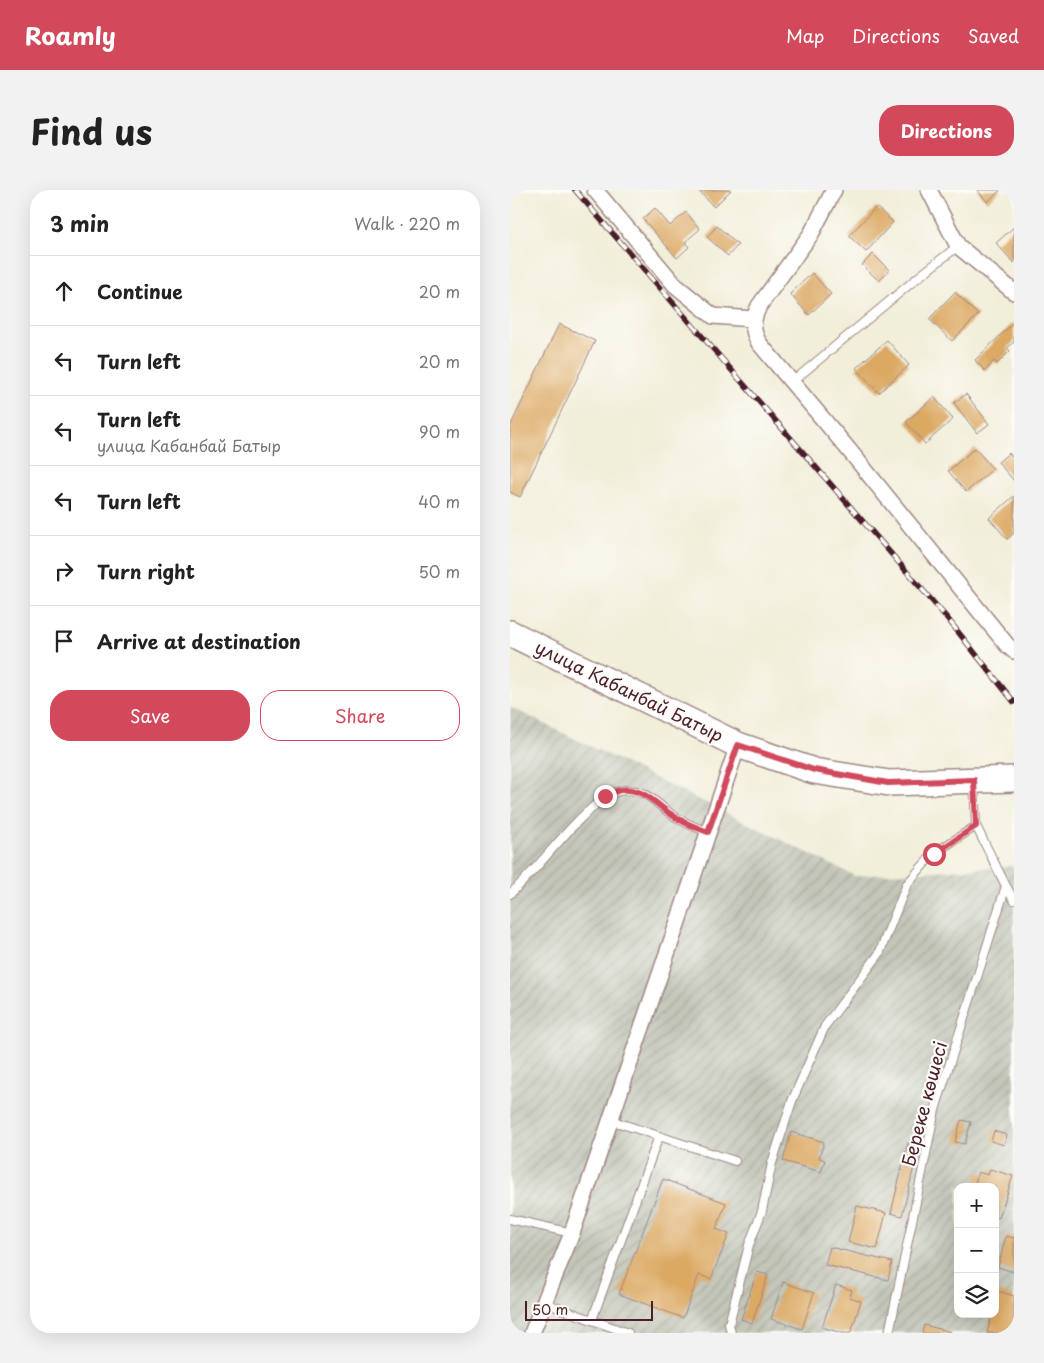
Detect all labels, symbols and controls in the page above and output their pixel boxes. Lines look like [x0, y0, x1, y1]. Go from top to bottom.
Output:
text: Roamly [25, 17, 116, 53]
text: Map [786, 22, 824, 49]
text: Directions [852, 22, 940, 49]
text: Saved [968, 22, 1019, 49]
text: Find us [30, 104, 152, 157]
button: Directions [879, 105, 1014, 156]
text: 3 min [50, 207, 109, 239]
text: Walk · 220 m [354, 211, 460, 235]
icon: ahead [50, 277, 78, 305]
text: Continue [97, 277, 183, 305]
text: 20 m [419, 279, 460, 303]
icon: left [50, 347, 78, 375]
text: Turn left [97, 347, 181, 375]
text: 20 m [419, 349, 460, 373]
text: Turn left [97, 405, 181, 433]
icon: left [50, 417, 78, 445]
text: 90 m [419, 419, 460, 443]
text: улица Кабанбай Батыр [97, 433, 281, 457]
icon: left [50, 487, 78, 515]
text: Turn left [97, 487, 181, 515]
text: 40 m [418, 489, 460, 513]
icon: right [50, 557, 78, 585]
text: Turn right [97, 557, 195, 585]
text: 50 m [419, 559, 460, 583]
icon: arrive [50, 627, 78, 655]
text: Arrive at destination [97, 627, 301, 655]
street label: улица Кабанбай Батыр [531, 633, 729, 748]
button: Save [50, 690, 250, 741]
button: Share [260, 690, 460, 741]
route end [594, 785, 617, 808]
route start [923, 843, 946, 866]
street label: Береке көшесі [894, 1038, 953, 1169]
map controls [954, 1183, 999, 1318]
button: + [954, 1183, 999, 1228]
button: − [954, 1228, 999, 1273]
button: layers [954, 1273, 999, 1318]
scale bar [525, 1298, 652, 1321]
text: 50 m [532, 1299, 568, 1320]

